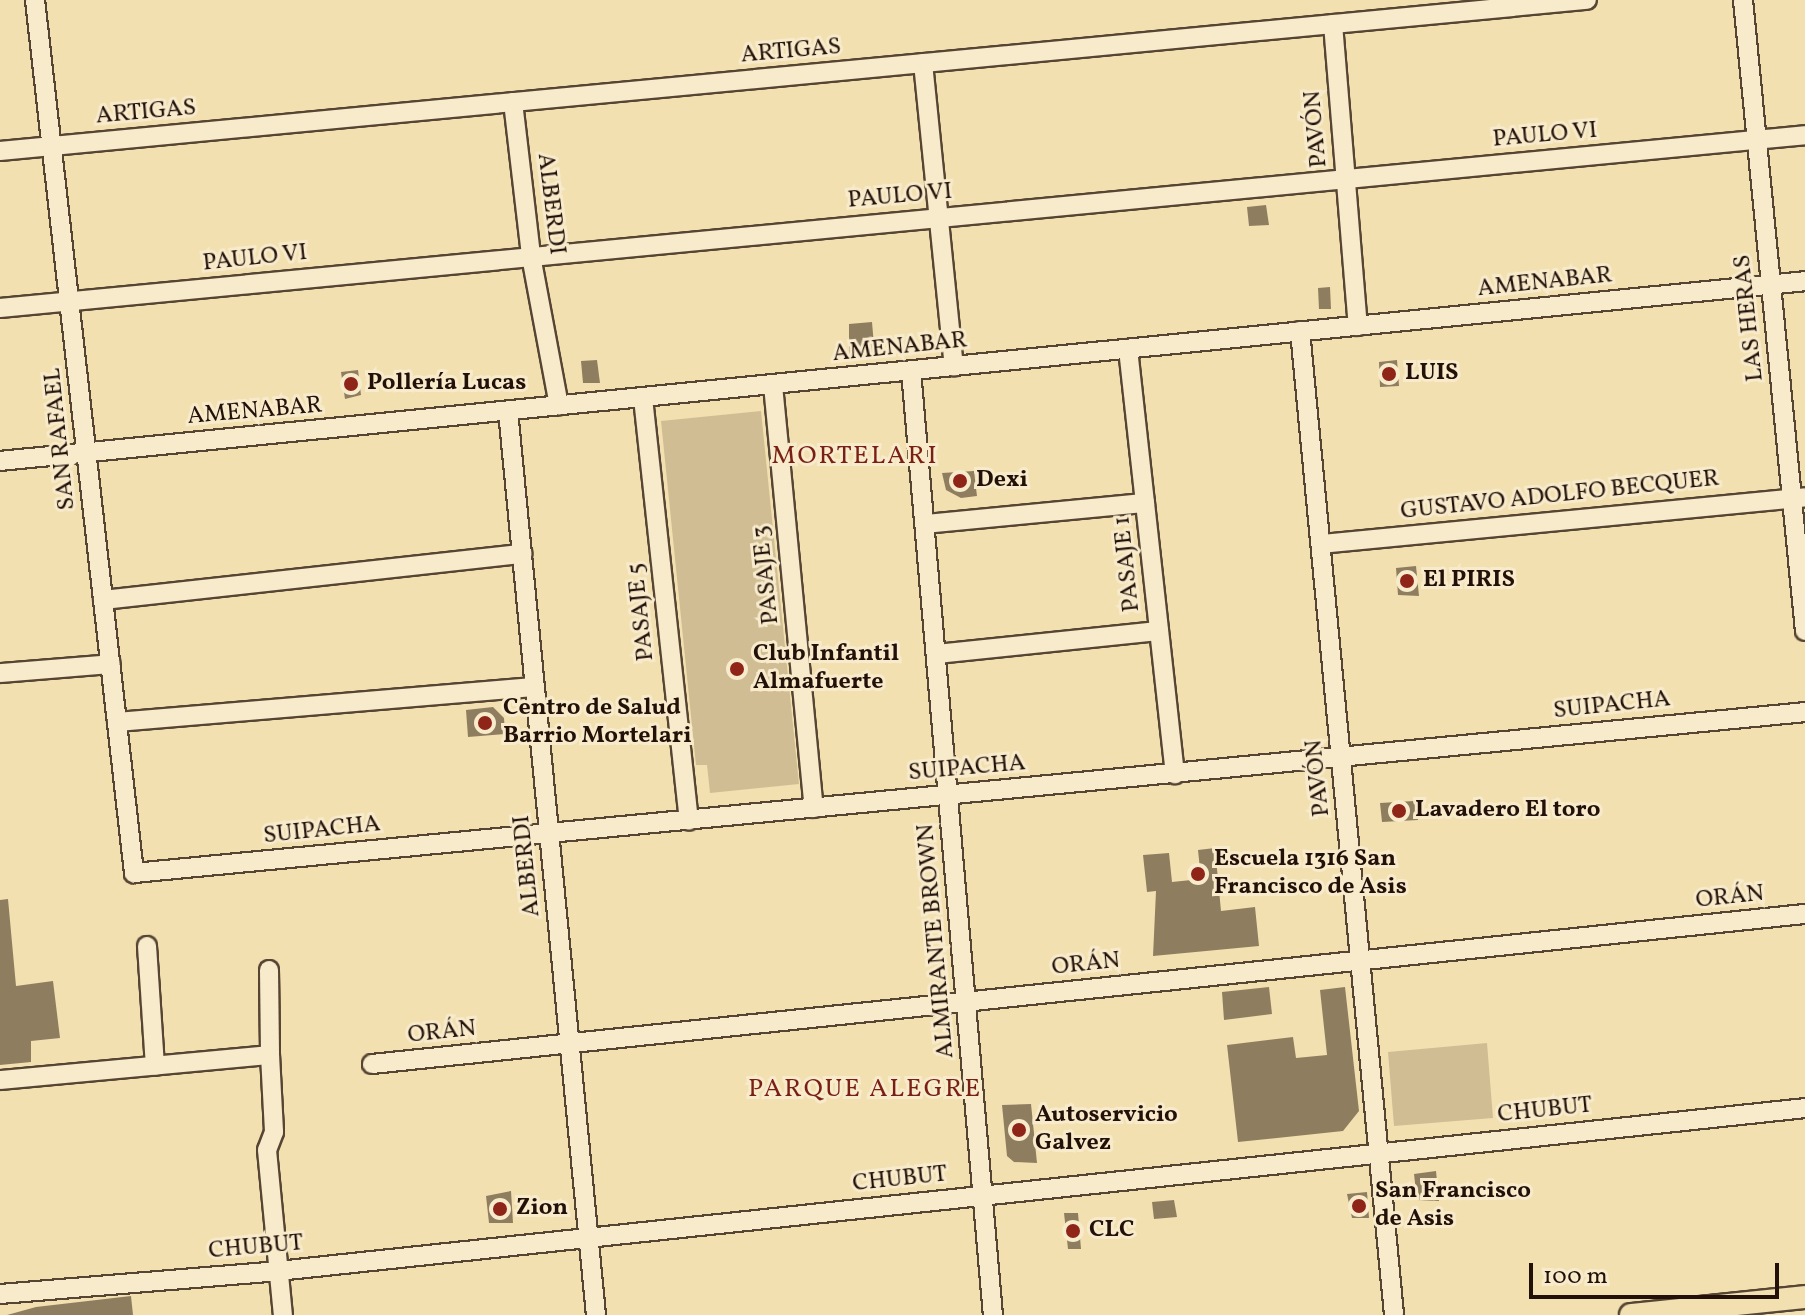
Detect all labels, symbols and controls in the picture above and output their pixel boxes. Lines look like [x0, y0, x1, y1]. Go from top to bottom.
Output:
street label: ARTIGAS [740, 33, 842, 71]
street label: PAVÓN [1299, 89, 1335, 169]
street label: ARTIGAS [95, 94, 197, 132]
street label: PAULO VI [1491, 117, 1599, 155]
street label: ALBERDI [529, 152, 571, 256]
street label: PAULO VI [846, 178, 954, 216]
street label: PAULO VI [201, 239, 309, 279]
street label: LAS HERAS [1729, 253, 1771, 383]
street label: AMENABAR [1476, 262, 1614, 304]
street label: AMENABAR [831, 327, 969, 369]
place label: LUIS [1405, 360, 1458, 388]
marker: LUIS [1380, 365, 1398, 383]
street label: SAN RAFAEL [39, 366, 83, 512]
place label: Pollería Lucas [367, 370, 526, 398]
marker: Pollería Lucas [342, 375, 360, 393]
street label: AMENABAR [186, 392, 324, 432]
district label: MORTELARI [771, 441, 939, 473]
street label: GUSTAVO ADOLFO BECQUER [1399, 465, 1721, 527]
place label: Dexi [976, 467, 1028, 495]
marker: Dexi [951, 472, 969, 490]
street label: PASAJE 1 [1109, 515, 1147, 613]
street label: PASAJE 3 [747, 524, 787, 626]
street label: PASAJE 5 [623, 562, 661, 662]
place label: El PIRIS [1423, 567, 1515, 595]
marker: El PIRIS [1398, 572, 1416, 590]
place label: Club Infantil Almafuerte [753, 641, 899, 697]
marker: Club Infantil Almafuerte [728, 660, 746, 678]
street label: SUIPACHA [1552, 686, 1672, 726]
place label: Centro de Salud Barrio Mortelari [503, 695, 692, 751]
marker: Centro de Salud Barrio Mortelari [474, 712, 496, 734]
street label: PAVÓN [1301, 738, 1337, 818]
street label: SUIPACHA [907, 750, 1027, 788]
place label: Lavadero El toro [1415, 797, 1600, 825]
marker: Lavadero El toro [1390, 802, 1408, 820]
street label: SUIPACHA [262, 811, 382, 851]
street label: ALBERDI [508, 814, 548, 918]
street label: ALMIRANTE BROWN [912, 822, 962, 1060]
place label: Escuela 1316 San Francisco de Asis [1214, 846, 1407, 902]
marker: Escuela 1316 San Francisco de Asis [1189, 865, 1207, 883]
street label: ORÁN [1694, 880, 1766, 916]
street label: ORÁN [1050, 947, 1122, 983]
street label: ORÁN [406, 1015, 478, 1051]
district label: PARQUE ALEGRE [748, 1074, 982, 1106]
street label: CHUBUT [1496, 1092, 1594, 1130]
place label: Autoservicio Galvez [1035, 1102, 1178, 1158]
marker: Autoservicio Galvez [1010, 1121, 1028, 1139]
street label: CHUBUT [851, 1161, 949, 1199]
place label: San Francisco de Asis [1375, 1178, 1531, 1234]
place label: Zion [516, 1195, 568, 1223]
marker: San Francisco de Asis [1350, 1197, 1368, 1215]
marker: Zion [491, 1200, 509, 1218]
place label: CLC [1089, 1217, 1134, 1245]
marker: CLC [1064, 1222, 1082, 1240]
street label: CHUBUT [207, 1230, 305, 1266]
scale bar [1533, 1247, 1783, 1297]
text: 100 m [1543, 1260, 1608, 1294]

